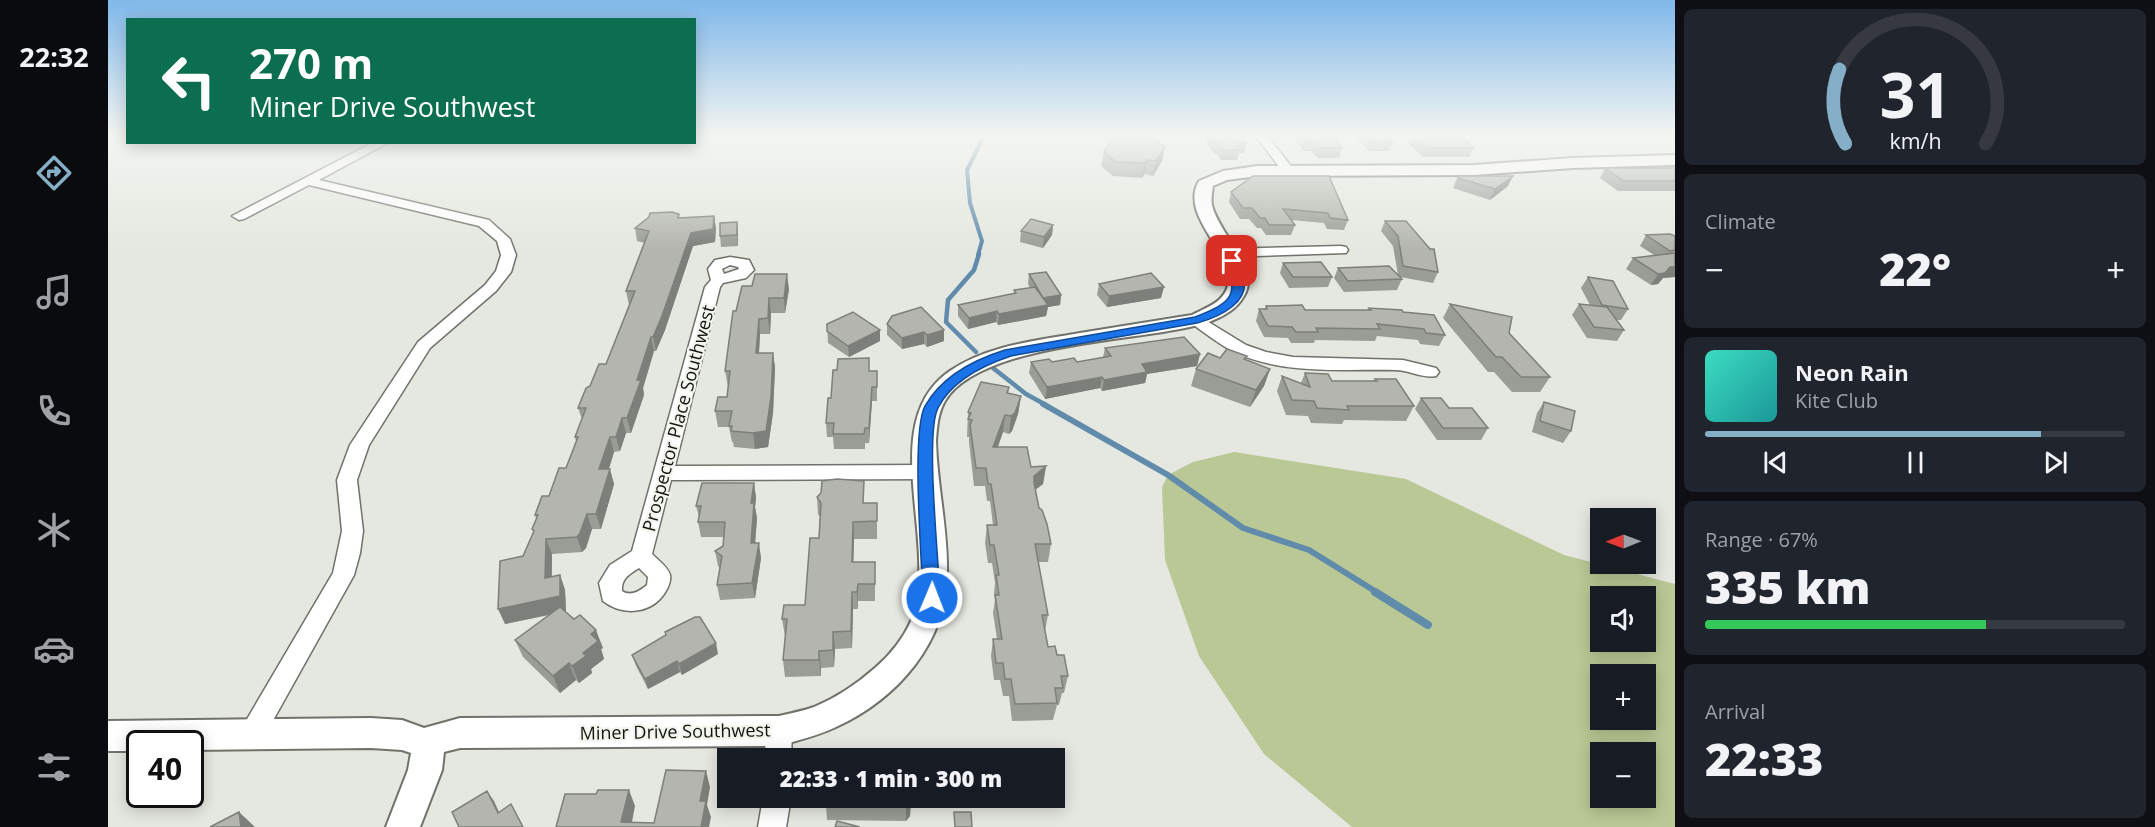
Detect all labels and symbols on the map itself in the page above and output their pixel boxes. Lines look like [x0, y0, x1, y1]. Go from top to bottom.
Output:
pin [1206, 235, 1257, 286]
street label: Prospector Place Southwest [636, 302, 720, 534]
north arrow [1590, 508, 1656, 574]
position arrow [900, 566, 964, 630]
street label: Miner Drive Southwest [579, 717, 771, 745]
speed limit sign: 40 [126, 730, 204, 808]

